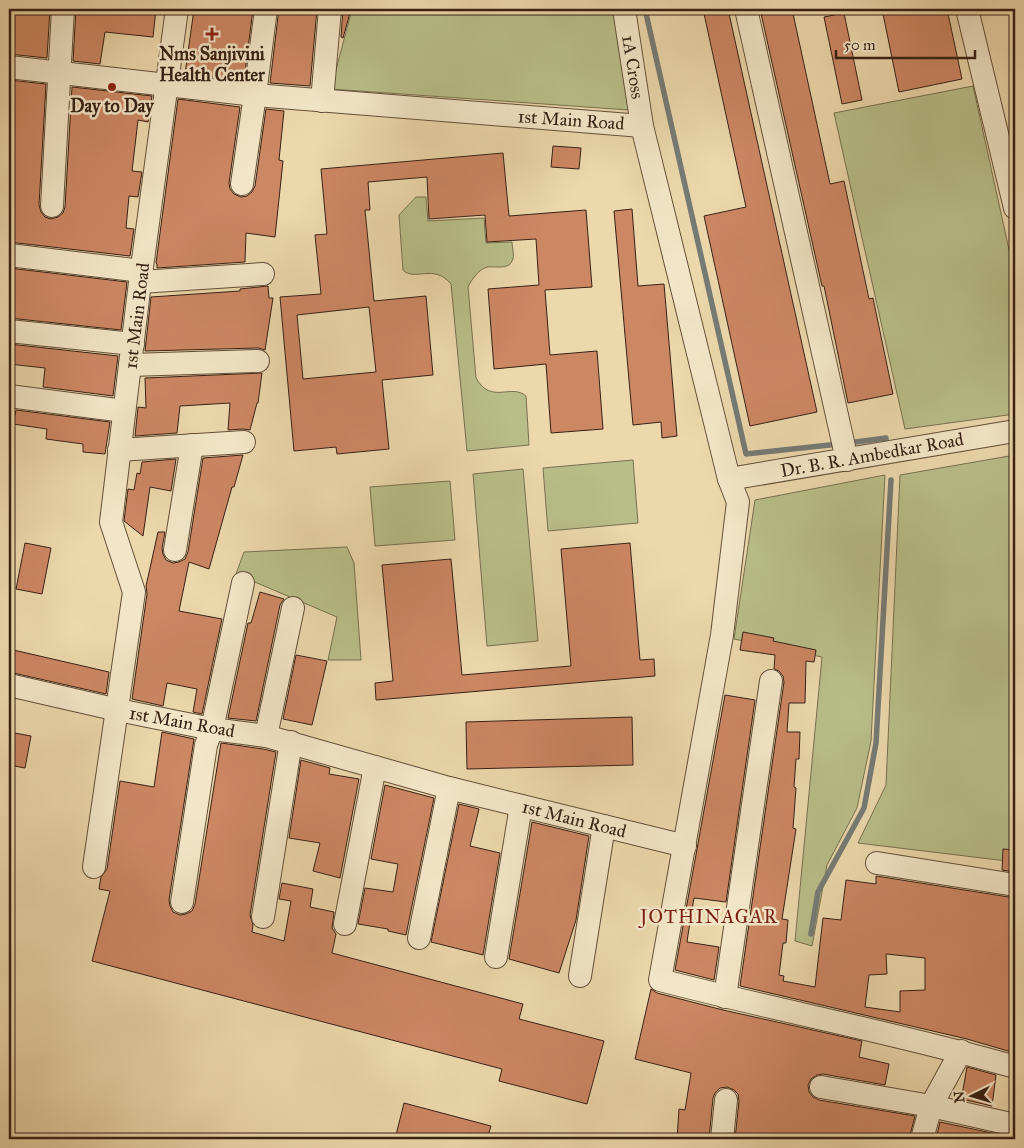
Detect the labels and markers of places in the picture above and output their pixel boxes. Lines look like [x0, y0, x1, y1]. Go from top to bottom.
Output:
marker: Nms Sanjivini Health Center [205, 27, 219, 41]
place label: Nms Sanjivini Health Center [159, 43, 266, 86]
marker: Day to Day [106, 81, 118, 93]
place label: Day to Day [70, 95, 155, 118]

